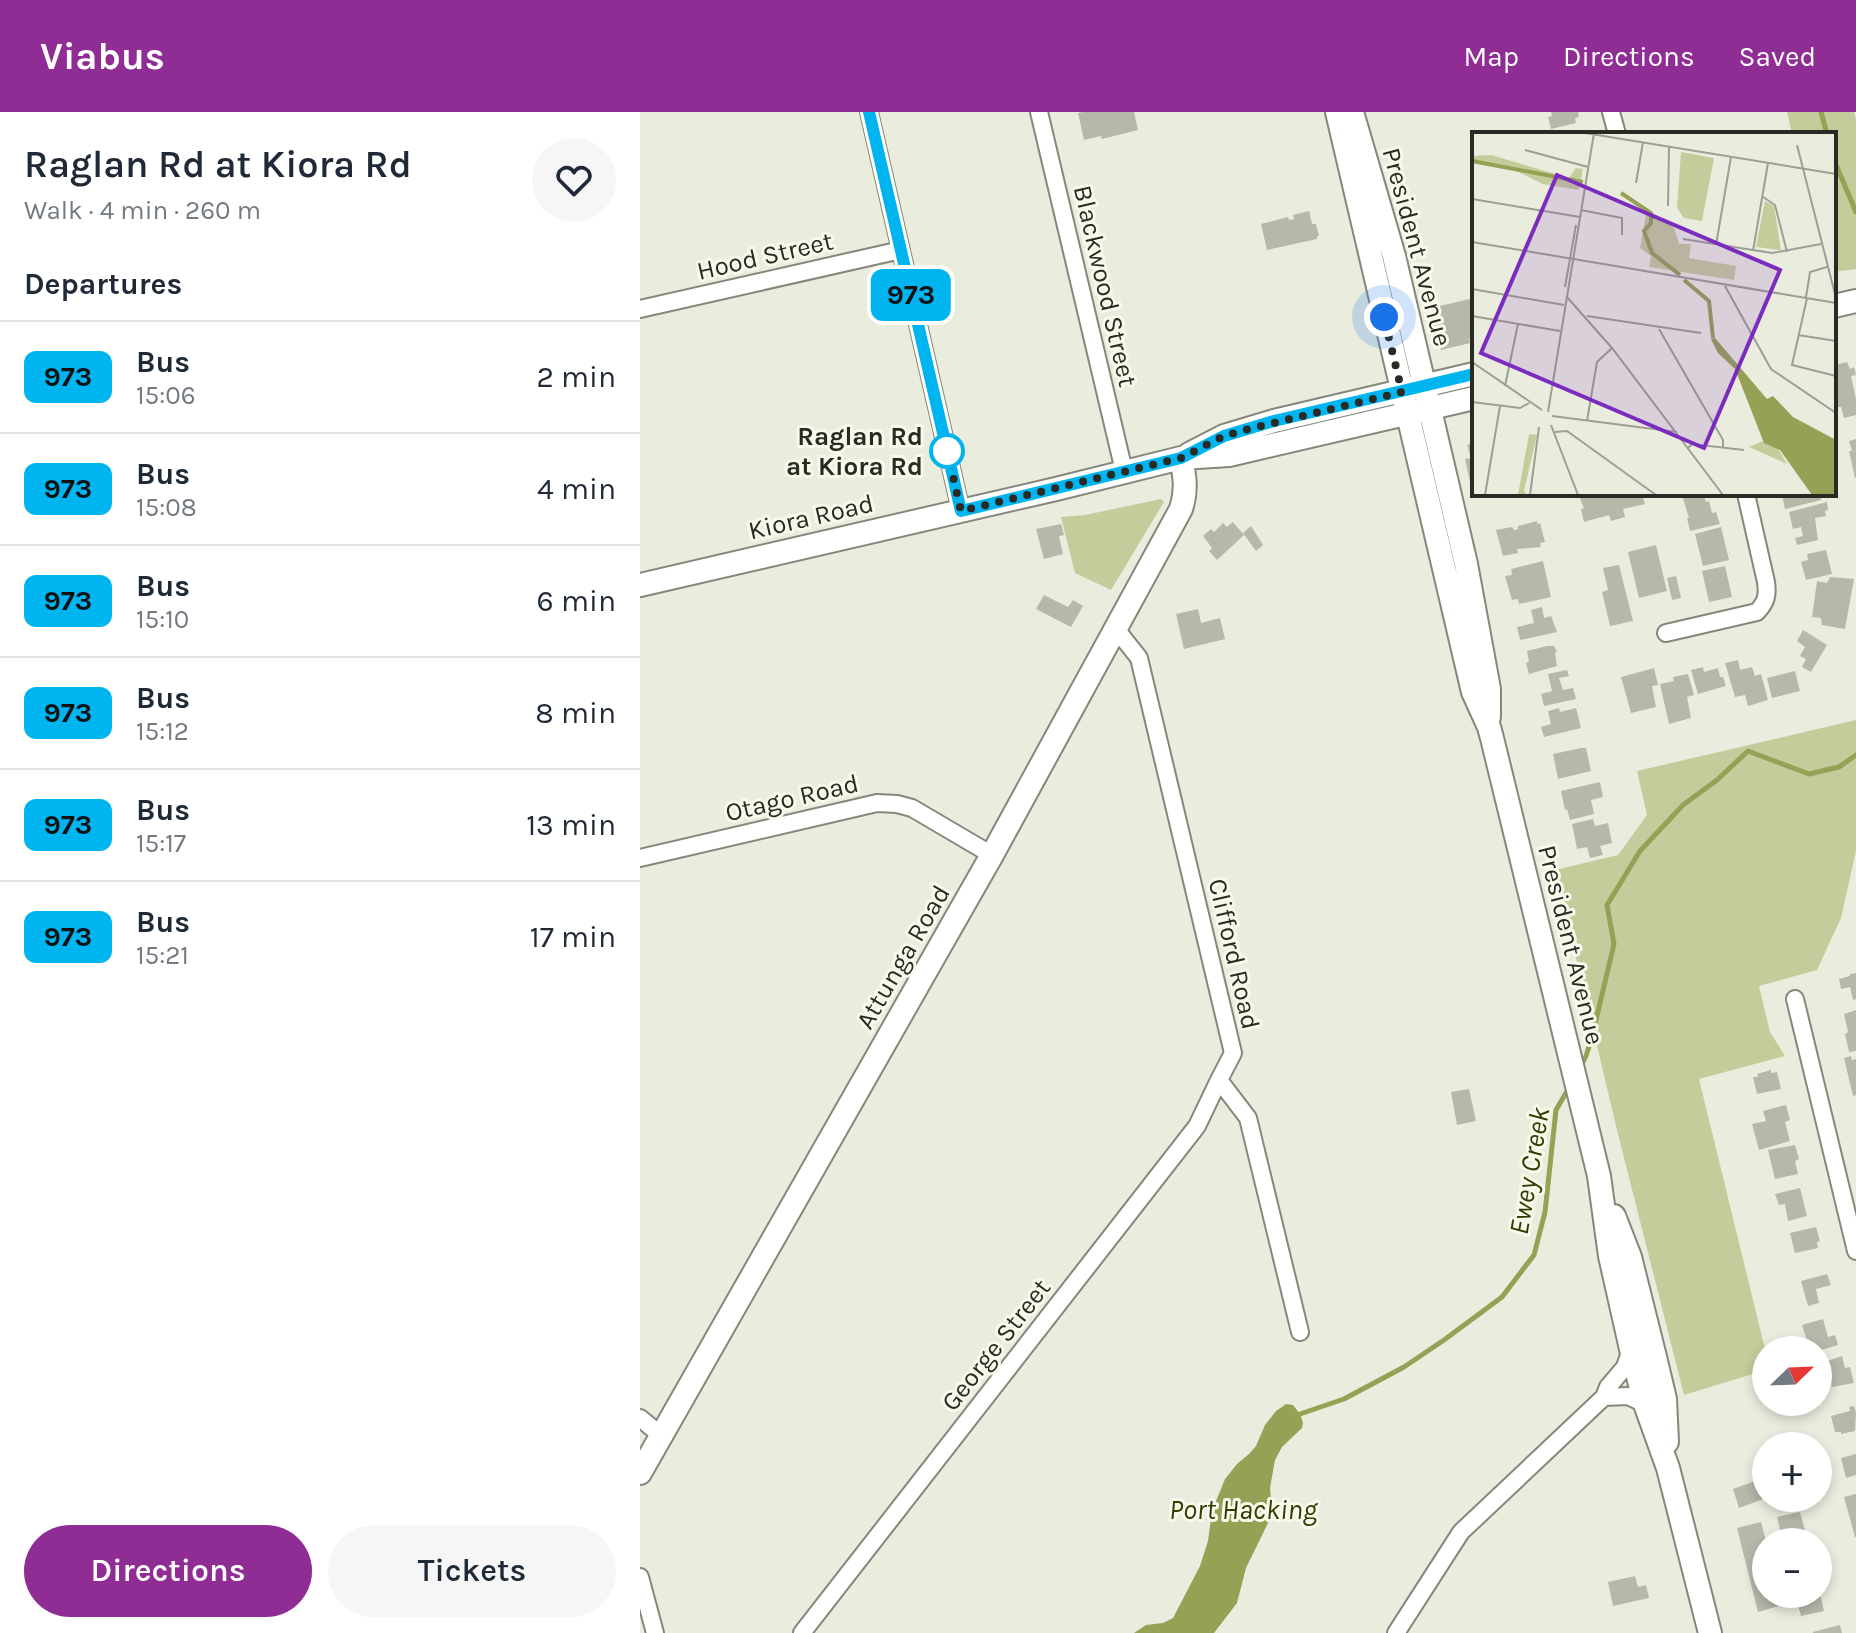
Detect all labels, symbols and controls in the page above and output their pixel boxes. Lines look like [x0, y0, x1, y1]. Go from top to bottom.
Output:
text: Viabus [40, 34, 165, 79]
text: Map [1464, 40, 1519, 73]
text: Directions [1563, 40, 1695, 73]
text: Saved [1739, 40, 1816, 73]
inset map [1472, 132, 1836, 496]
button: heart [532, 138, 616, 222]
text: Raglan Rd at Kiora Rd [24, 142, 412, 187]
street label: President Avenue [1376, 144, 1458, 350]
street label: Blackwood Street [1067, 182, 1143, 390]
text: Walk · 4 min · 260 m [24, 195, 261, 226]
street label: Hood Street [694, 225, 836, 287]
text: Departures [24, 266, 182, 302]
line badge: 973 [865, 269, 957, 321]
text: 973 [887, 278, 935, 311]
your location [1364, 297, 1404, 337]
text: Bus [136, 344, 190, 380]
text: 2 min [536, 359, 616, 395]
text: 973 [44, 360, 92, 393]
text: 15:06 [136, 380, 196, 411]
place label: Raglan Rd at Kiora Rd [786, 421, 923, 482]
marker: Raglan Rd at Kiora Rd [930, 434, 964, 468]
text: Bus [136, 456, 190, 492]
text: 4 min [537, 471, 616, 507]
text: 973 [44, 472, 92, 505]
street label: Kiora Road [745, 488, 877, 546]
text: 15:08 [136, 492, 197, 523]
text: Bus [136, 568, 190, 604]
text: 6 min [537, 583, 616, 619]
text: 973 [44, 584, 92, 617]
text: 15:10 [136, 604, 189, 635]
text: Bus [136, 680, 190, 716]
text: 8 min [535, 695, 616, 731]
text: 973 [44, 696, 92, 729]
text: 15:12 [136, 716, 189, 747]
street label: Otago Road [722, 768, 862, 828]
text: Bus [136, 792, 190, 828]
text: 13 min [526, 807, 616, 843]
text: 973 [44, 808, 92, 841]
text: 15:17 [136, 828, 186, 859]
street label: President Avenue [1531, 842, 1611, 1048]
street label: Clifford Road [1202, 876, 1266, 1032]
street label: Attunga Road [849, 880, 957, 1034]
text: Bus [136, 904, 190, 940]
text: 17 min [530, 919, 616, 955]
text: 973 [44, 920, 92, 953]
text: 15:21 [136, 940, 189, 971]
water label: Ewey Creek [1502, 1104, 1557, 1237]
street label: George Street [935, 1273, 1057, 1417]
north arrow [1752, 1336, 1832, 1416]
map controls [1752, 1336, 1832, 1608]
button: + [1752, 1432, 1832, 1512]
water label: Port Hacking [1169, 1493, 1319, 1526]
button: Directions [24, 1525, 312, 1617]
button: Tickets [328, 1525, 616, 1617]
button: − [1752, 1528, 1832, 1608]

